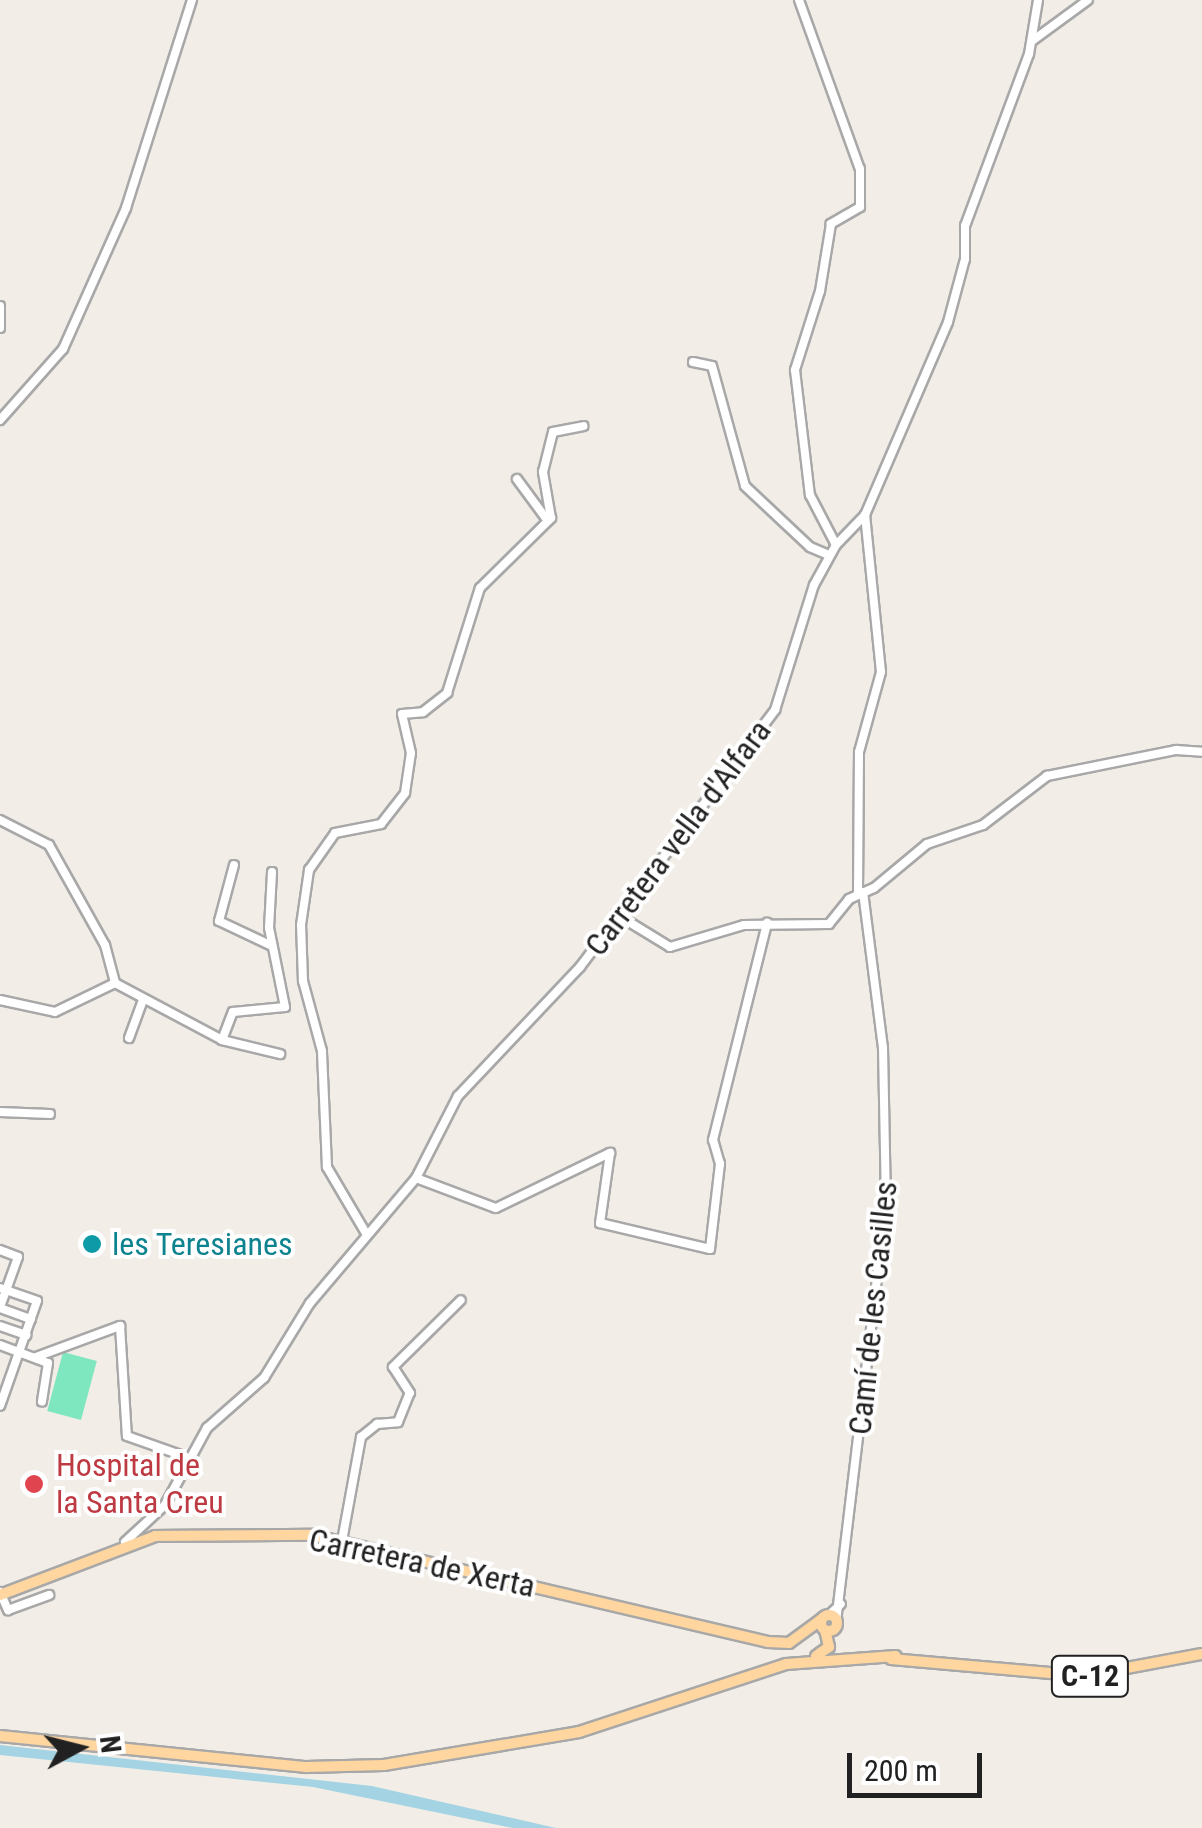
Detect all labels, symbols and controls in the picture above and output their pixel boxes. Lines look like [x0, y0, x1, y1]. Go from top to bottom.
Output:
street label: Carretera vella d'Alfara [577, 713, 779, 963]
street label: Camí de les Casilles [841, 1179, 905, 1437]
place label: les Teresianes [112, 1225, 293, 1263]
marker: les Teresianes [81, 1233, 103, 1255]
place label: Hospital de la Santa Creu [56, 1447, 224, 1522]
marker: Hospital de la Santa Creu [21, 1471, 47, 1497]
street label: Carretera de Xerta [306, 1520, 538, 1606]
road number: C-12 [1050, 1651, 1130, 1701]
north arrow [30, 1698, 130, 1798]
scale bar [852, 1733, 987, 1795]
text: N [93, 1734, 128, 1755]
text: 200 m [864, 1753, 938, 1788]

